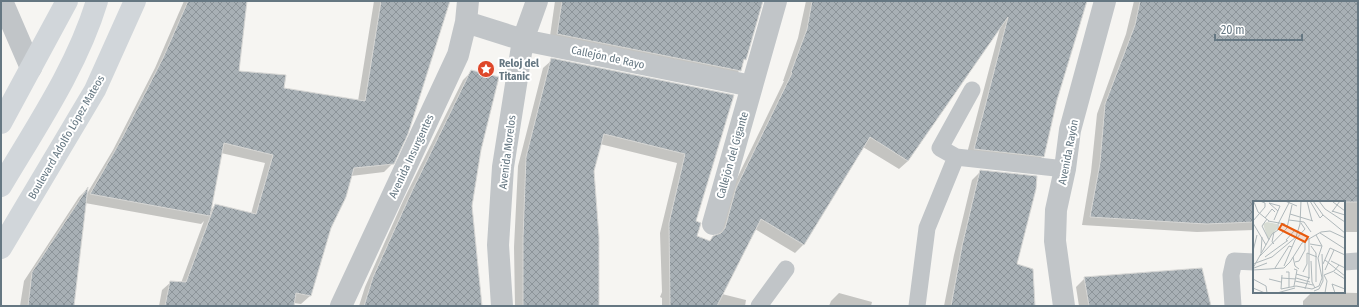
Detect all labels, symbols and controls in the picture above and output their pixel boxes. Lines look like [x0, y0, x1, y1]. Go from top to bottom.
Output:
scale bar [1215, 16, 1302, 42]
text: 20 m [1221, 23, 1245, 37]
street label: Callejón de Rayo [570, 43, 646, 72]
place label: Reloj del Titanic [499, 57, 540, 83]
place icon: Reloj del Titanic [476, 59, 496, 79]
street label: Boulevard Adolfo López Mateos [26, 73, 107, 202]
street label: Callejón del Gigante [714, 110, 751, 200]
street label: Avenida Insurgentes [386, 112, 437, 200]
street label: Avenida Morelos [497, 114, 519, 190]
street label: Avenida Rayón [1056, 118, 1081, 186]
inset map [1253, 201, 1345, 293]

